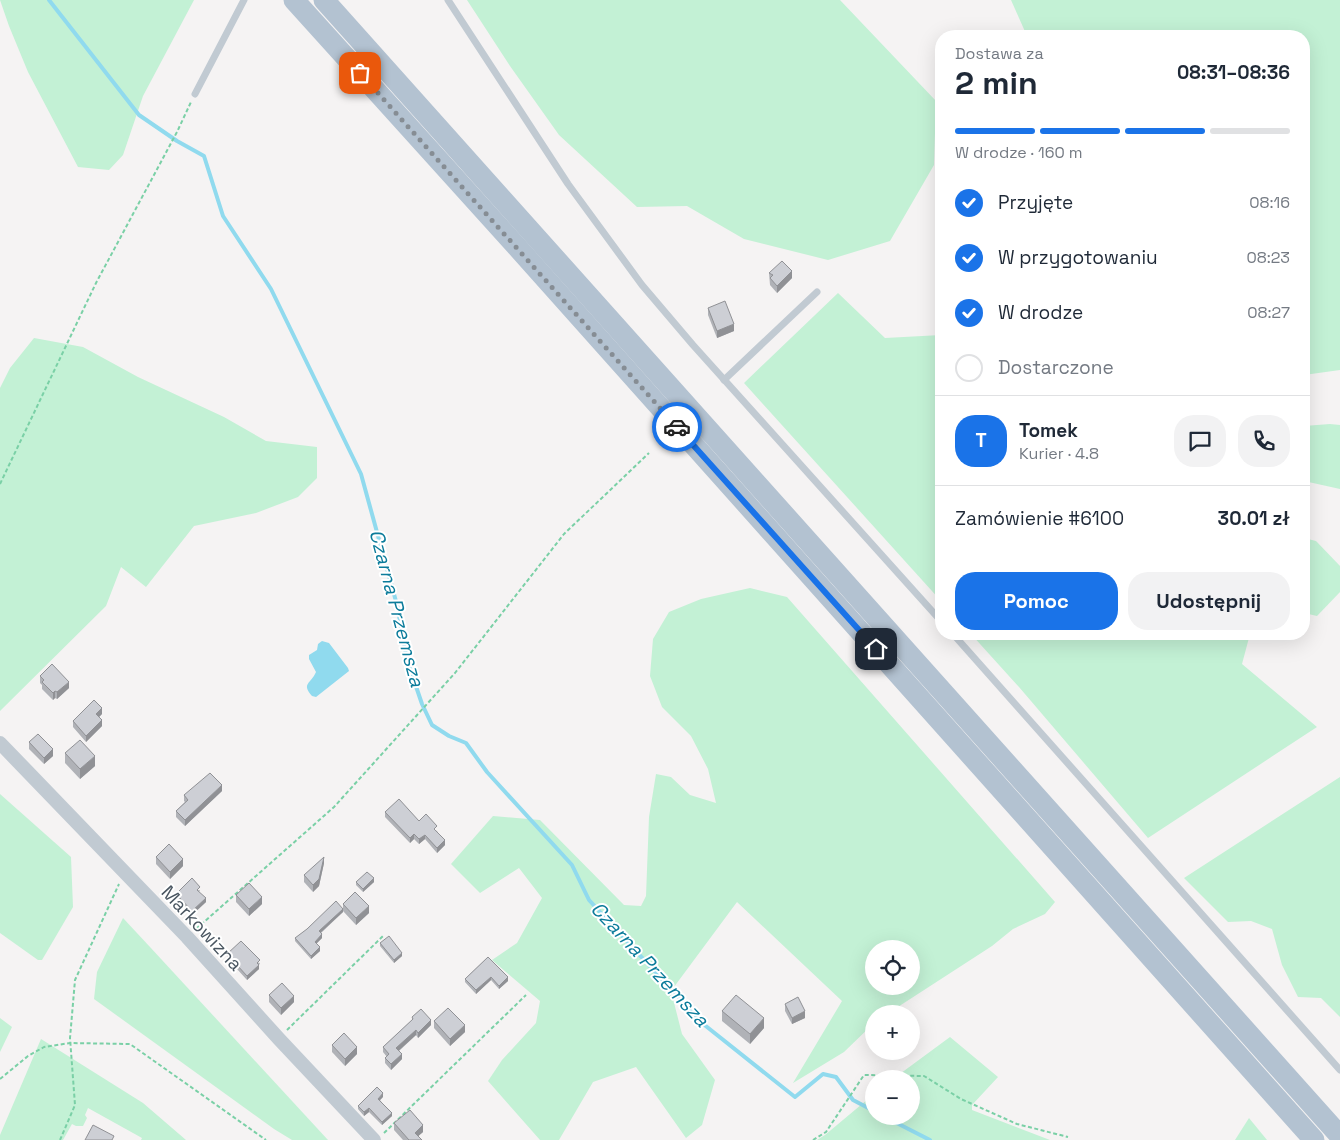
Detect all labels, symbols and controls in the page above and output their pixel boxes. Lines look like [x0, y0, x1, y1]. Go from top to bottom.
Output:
text: Dostawa za [955, 43, 1044, 64]
pin [339, 52, 381, 94]
icon: bag [346, 59, 374, 87]
text: 08:31–08:36 [1177, 60, 1290, 85]
text: 2 min [955, 63, 1038, 103]
text: W drodze · 160 m [955, 142, 1083, 163]
icon: check [955, 189, 983, 217]
text: Przyjęte [998, 190, 1073, 215]
text: 08:16 [1249, 192, 1290, 213]
icon: check [955, 244, 983, 272]
text: W przygotowaniu [998, 245, 1158, 270]
text: 08:23 [1246, 247, 1290, 268]
icon: check [955, 299, 983, 327]
text: W drodze [998, 300, 1083, 325]
text: 08:27 [1247, 302, 1290, 323]
text: Dostarczone [998, 355, 1114, 380]
courier [652, 402, 702, 452]
icon: car [663, 413, 691, 441]
button: chat [1174, 415, 1226, 467]
button: phone [1238, 415, 1290, 467]
text: Tomek [1019, 418, 1078, 443]
text: T [975, 428, 987, 453]
text: Kurier · 4.8 [1019, 443, 1099, 464]
text: Zamówienie #6100 [955, 506, 1124, 531]
text: 30.01 zł [1218, 506, 1290, 531]
water label: Czarna Przemsza [363, 526, 431, 690]
button: Pomoc [955, 572, 1118, 630]
button: Udostępnij [1128, 572, 1290, 630]
pin [855, 628, 897, 670]
icon: home [862, 635, 890, 663]
street label: Markowizna [156, 880, 248, 976]
water label: Czarna Przemsza [585, 896, 715, 1033]
map controls [865, 940, 920, 1125]
button: locate [865, 940, 920, 995]
button: + [865, 1005, 920, 1060]
button: − [865, 1070, 920, 1125]

